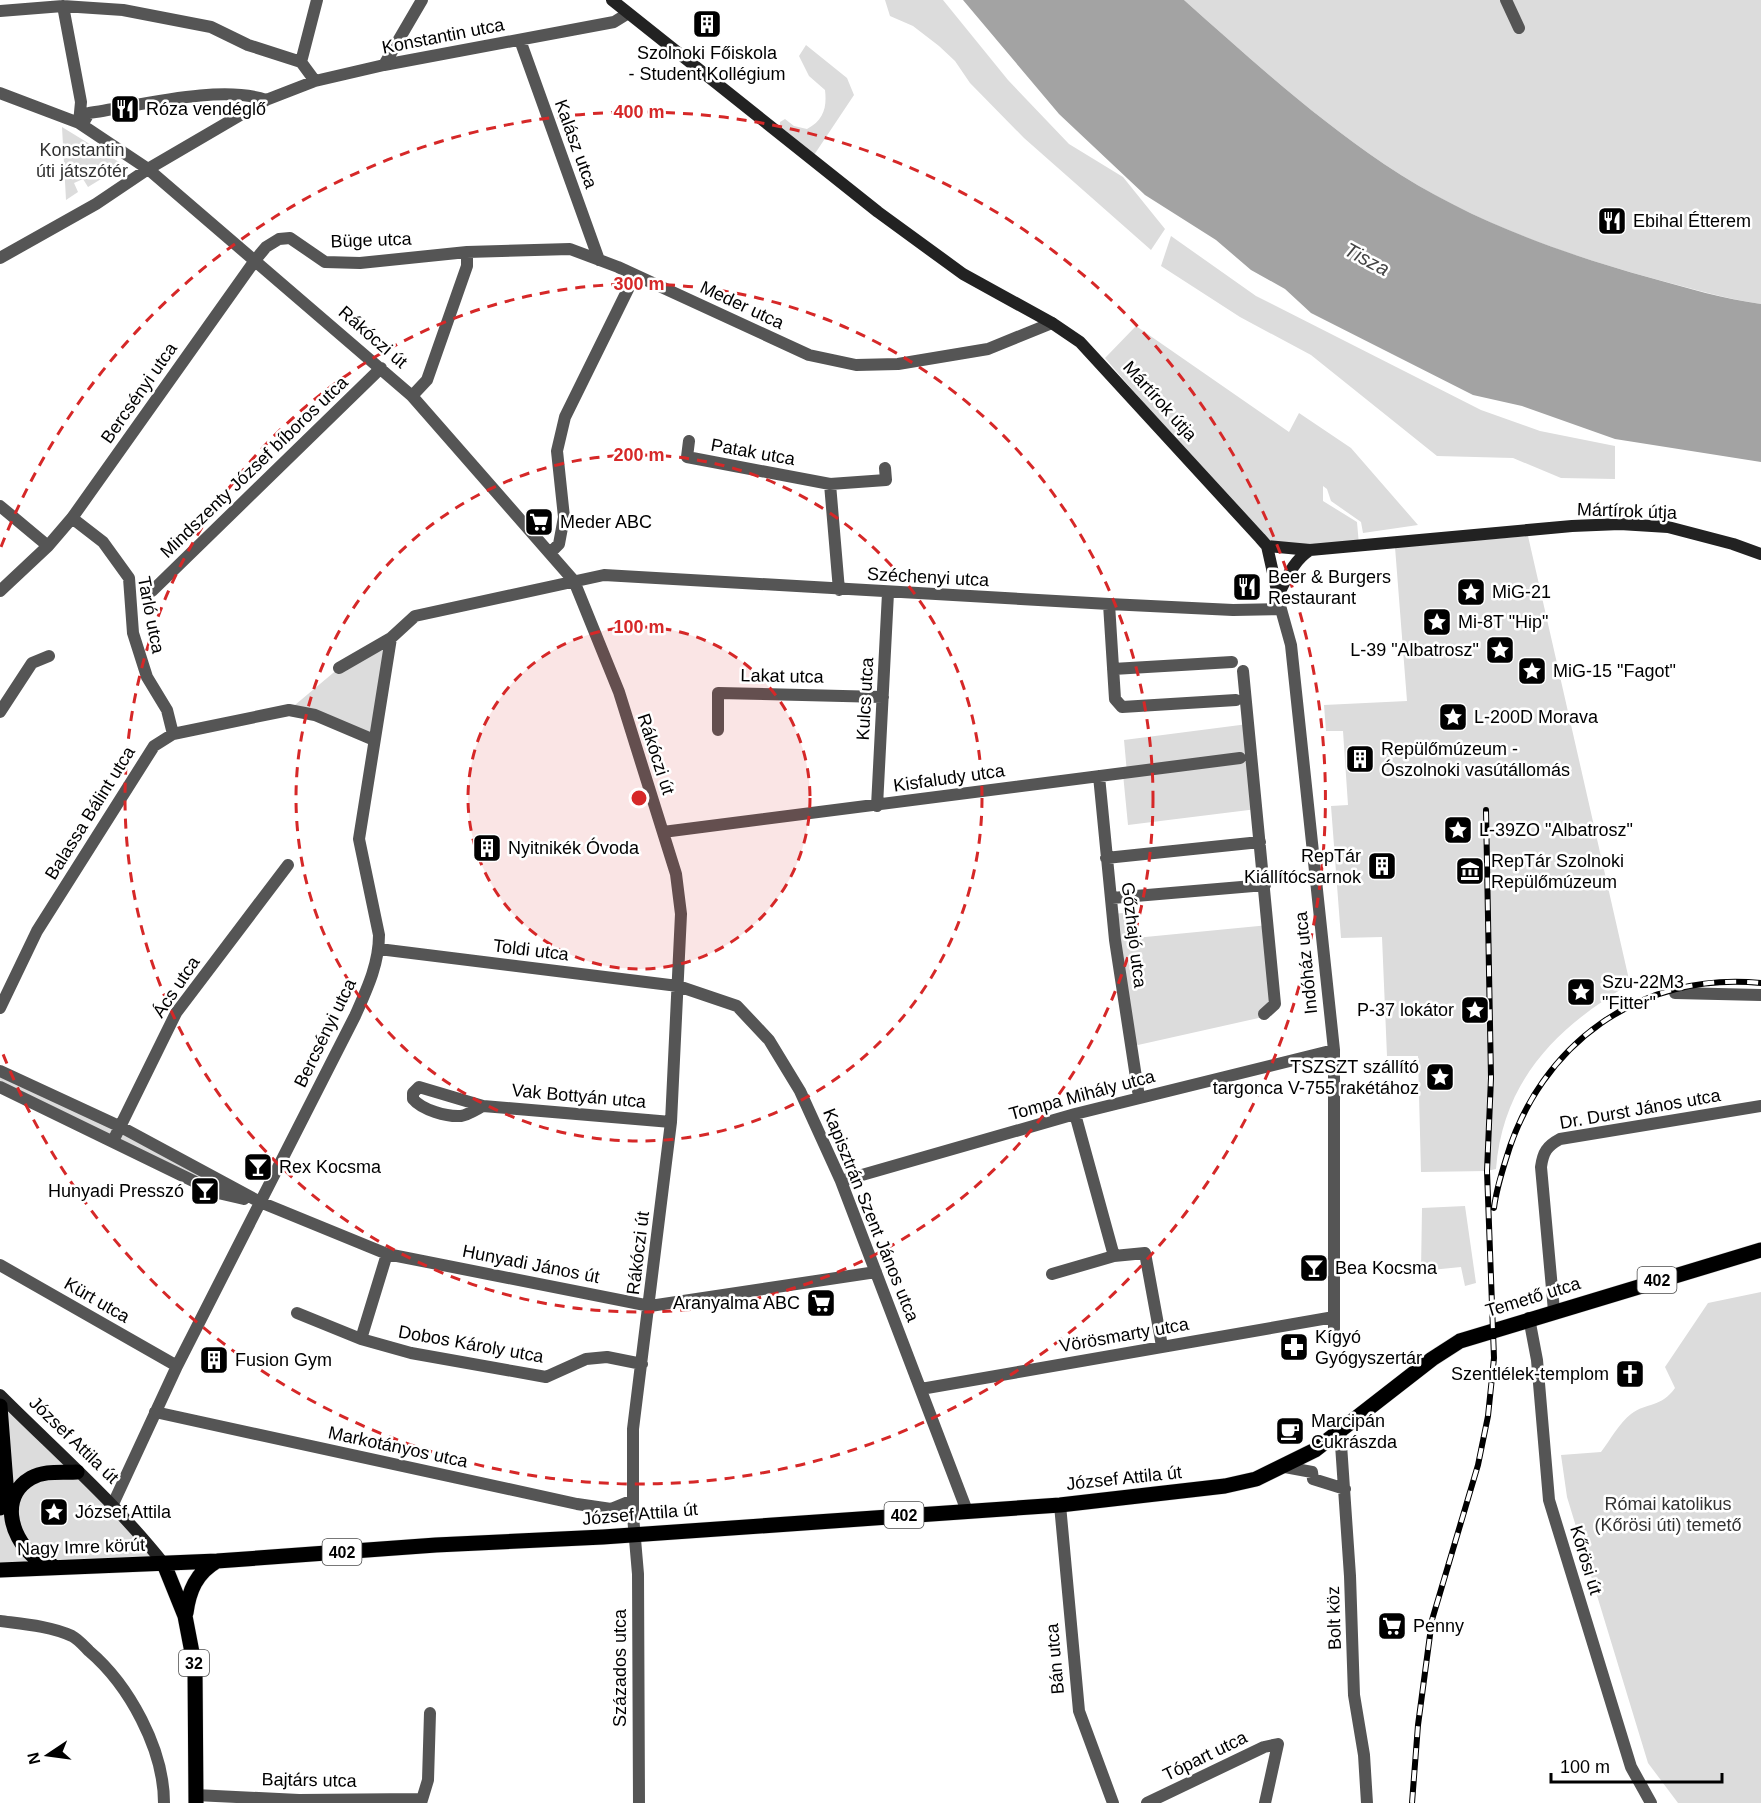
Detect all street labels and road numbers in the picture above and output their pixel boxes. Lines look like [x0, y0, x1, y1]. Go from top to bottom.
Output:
street label: Konstantin utca [380, 14, 507, 58]
street label: Kalász utca [551, 97, 602, 192]
street label: Büge utca [330, 229, 413, 251]
street label: Meder utca [697, 277, 788, 334]
street label: Rákóczi út [335, 302, 411, 372]
street label: Bercsényi utca [97, 338, 182, 447]
street label: Mártírok útja [1119, 357, 1202, 446]
street label: Mindszenty József bíboros utca [156, 372, 352, 562]
street label: Patak utca [709, 435, 798, 469]
street label: Mártírok útja [1577, 499, 1678, 523]
street label: Széchenyi utca [867, 564, 990, 590]
street label: Tarló utca [134, 575, 168, 656]
street label: Kulcs utca [853, 656, 877, 741]
street label: Lakat utca [740, 665, 825, 687]
street label: Rákóczi út [634, 711, 678, 797]
street label: Balassa Bálint utca [41, 742, 140, 883]
street label: Kisfaludy utca [892, 760, 1007, 796]
street label: Gőzhajó utca [1118, 881, 1151, 990]
street label: Indóház utca [1291, 910, 1321, 1015]
street label: Toldi utca [492, 935, 571, 965]
street label: Ács utca [148, 952, 204, 1021]
street label: Bercsényi utca [290, 975, 360, 1090]
street label: Tompa Mihály utca [1007, 1066, 1158, 1124]
street label: Vak Bottyán utca [511, 1080, 648, 1112]
street label: Dr. Durst János utca [1558, 1085, 1723, 1133]
street label: Kapisztrán Szent János utca [819, 1105, 923, 1325]
street label: Rákóczi út [623, 1210, 653, 1296]
street label: Hunyadi János út [461, 1241, 601, 1287]
road number: 402 [1638, 1267, 1676, 1293]
street label: Kürt utca [61, 1273, 134, 1327]
street label: Temető utca [1483, 1273, 1584, 1321]
street label: Vörösmarty utca [1058, 1314, 1191, 1356]
street label: Dobos Károly utca [397, 1321, 546, 1367]
street label: József Attila út [25, 1392, 123, 1488]
street label: Markotányos utca [326, 1422, 471, 1472]
street label: József Attila út [1065, 1462, 1183, 1494]
street label: József Attila út [581, 1499, 699, 1529]
road number: 402 [884, 1502, 924, 1528]
street label: Kőrösi út [1566, 1523, 1606, 1597]
street label: Nagy Imre körút [17, 1535, 145, 1559]
road number: 402 [322, 1539, 362, 1565]
street label: Bolt köz [1323, 1586, 1345, 1650]
street label: Százados utca [610, 1608, 630, 1727]
street label: Bán utca [1042, 1622, 1068, 1695]
road number: 32 [179, 1650, 209, 1676]
street label: Tópart utca [1160, 1727, 1251, 1785]
street label: Bajtárs utca [261, 1769, 358, 1791]

